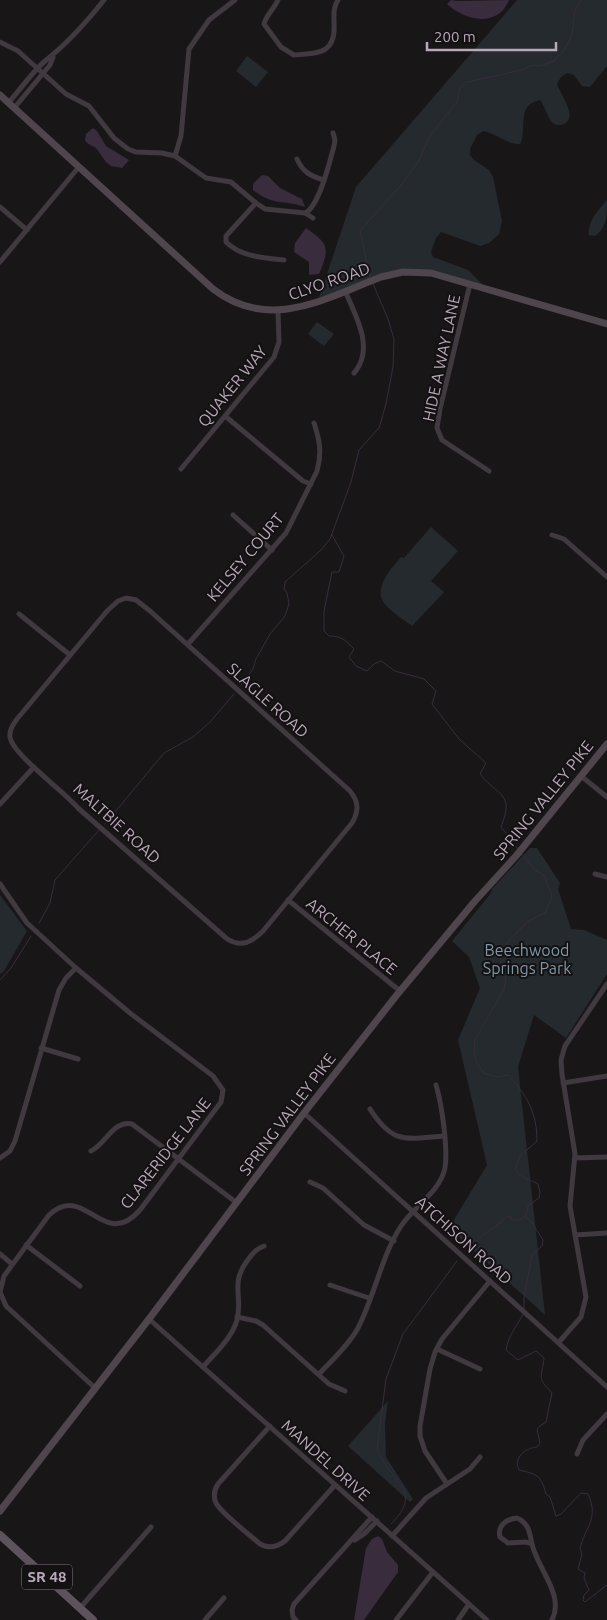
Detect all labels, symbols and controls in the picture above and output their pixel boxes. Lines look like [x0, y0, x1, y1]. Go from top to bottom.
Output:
scale bar [427, 20, 556, 52]
text: 200 m [434, 28, 476, 45]
street label: CLYO ROAD [286, 259, 372, 303]
street label: HIDE A WAY LANE [419, 293, 463, 423]
street label: QUAKER WAY [194, 341, 271, 430]
street label: KELSEY COURT [203, 509, 287, 605]
street label: SLAGLE ROAD [224, 659, 312, 741]
street label: SPRING VALLEY PIKE [489, 737, 597, 863]
street label: MALTBIE ROAD [70, 779, 164, 867]
street label: ARCHER PLACE [303, 894, 401, 978]
park label: Beechwood Springs Park [483, 941, 571, 977]
street label: SPRING VALLEY PIKE [235, 1049, 339, 1179]
street label: CLARERIDGE LANE [116, 1094, 214, 1212]
street label: ATCHISON ROAD [412, 1192, 516, 1288]
street label: MANDEL DRIVE [278, 1416, 374, 1504]
road number: SR 48 [22, 1564, 72, 1590]

